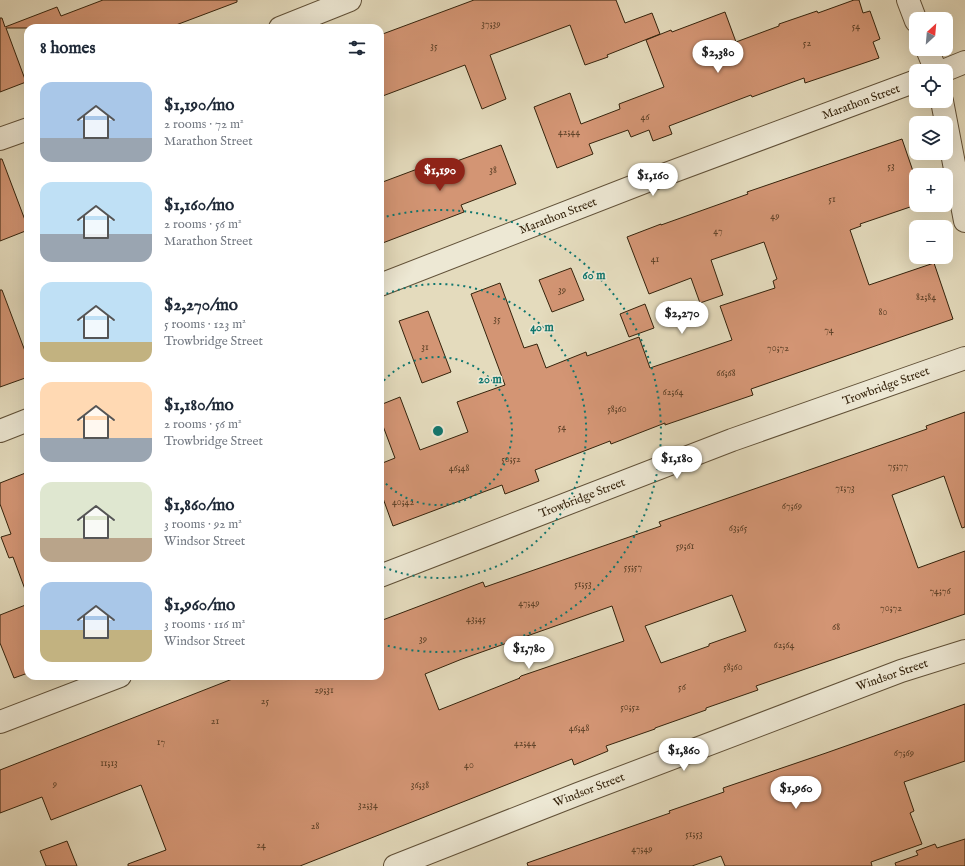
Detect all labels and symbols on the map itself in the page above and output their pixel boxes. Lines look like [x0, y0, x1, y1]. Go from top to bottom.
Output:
north arrow [909, 12, 953, 56]
house number: 37;39 [481, 18, 501, 31]
house number: 54 [852, 20, 860, 33]
house number: 52 [803, 37, 811, 50]
house number: 35 [430, 40, 438, 53]
pin: $2,380 [685, 40, 751, 74]
street label: Marathon Street [820, 81, 902, 123]
house number: 46 [640, 111, 650, 124]
house number: 42;44 [558, 126, 580, 139]
pin: $1,190 [407, 158, 473, 192]
house number: 53 [887, 160, 895, 173]
pin: $1,160 [620, 163, 686, 197]
house number: 38 [489, 164, 497, 177]
house number: 51 [828, 193, 836, 206]
street label: Marathon Street [517, 194, 599, 238]
house number: 49 [770, 210, 780, 223]
house number: 47 [713, 225, 723, 238]
house number: 41 [651, 253, 660, 266]
text: 60 m [583, 268, 606, 283]
house number: 39 [558, 284, 566, 297]
house number: 82;84 [916, 291, 936, 304]
pin: $2,270 [649, 301, 715, 335]
house number: 80 [879, 306, 887, 319]
house number: 35 [493, 313, 501, 326]
text: 40 m [530, 320, 555, 335]
house number: 74 [824, 324, 834, 337]
house number: 31 [421, 341, 429, 354]
house number: 70;72 [767, 342, 789, 355]
street label: Trowbridge Street [841, 363, 931, 409]
house number: 66;68 [716, 367, 736, 380]
text: 20 m [478, 372, 502, 387]
house number: 62;64 [663, 386, 684, 399]
house number: 58;60 [607, 403, 627, 416]
house number: 54 [558, 421, 566, 434]
centre of rings [431, 424, 445, 438]
pin: $1,180 [644, 446, 710, 480]
house number: 50;52 [501, 453, 521, 466]
house number: 75;77 [888, 460, 909, 473]
house number: 46;48 [449, 462, 469, 475]
street label: Trowbridge Street [537, 475, 627, 521]
house number: 71;73 [835, 482, 855, 495]
house number: 40;42 [392, 496, 414, 509]
house number: 67;69 [782, 500, 802, 513]
house number: 63;65 [729, 522, 748, 535]
house number: 59;61 [676, 540, 695, 553]
house number: 55;57 [624, 561, 642, 574]
house number: 51;53 [574, 578, 592, 591]
house number: 74;76 [929, 585, 951, 598]
house number: 47;49 [518, 597, 540, 610]
house number: 70;72 [880, 602, 902, 615]
house number: 43;45 [466, 613, 486, 626]
house number: 68 [832, 621, 840, 634]
house number: 39 [419, 633, 427, 646]
pin: $1,780 [496, 636, 562, 670]
house number: 62;64 [774, 639, 795, 652]
street label: Windsor Street [854, 656, 930, 694]
house number: 58;60 [723, 661, 743, 674]
house number: 56 [678, 681, 687, 694]
house number: 29;31 [314, 684, 334, 697]
house number: 25 [261, 695, 270, 708]
house number: 50;52 [620, 701, 640, 714]
house number: 21 [211, 715, 219, 728]
house number: 46;48 [569, 722, 589, 735]
house number: 17 [157, 736, 166, 749]
house number: 42;44 [514, 737, 536, 750]
pin: $1,860 [651, 738, 717, 772]
house number: 67;69 [894, 747, 914, 760]
house number: 11;13 [100, 757, 118, 770]
house number: 40 [464, 759, 474, 772]
street label: Windsor Street [551, 770, 627, 810]
pin: $1,960 [763, 776, 829, 810]
house number: 9 [52, 778, 57, 791]
house number: 36;38 [411, 779, 429, 792]
house number: 32;34 [358, 799, 378, 812]
house number: 28 [311, 820, 319, 833]
house number: 51;53 [685, 828, 703, 841]
house number: 24 [256, 839, 266, 852]
house number: 47;49 [631, 843, 653, 856]

